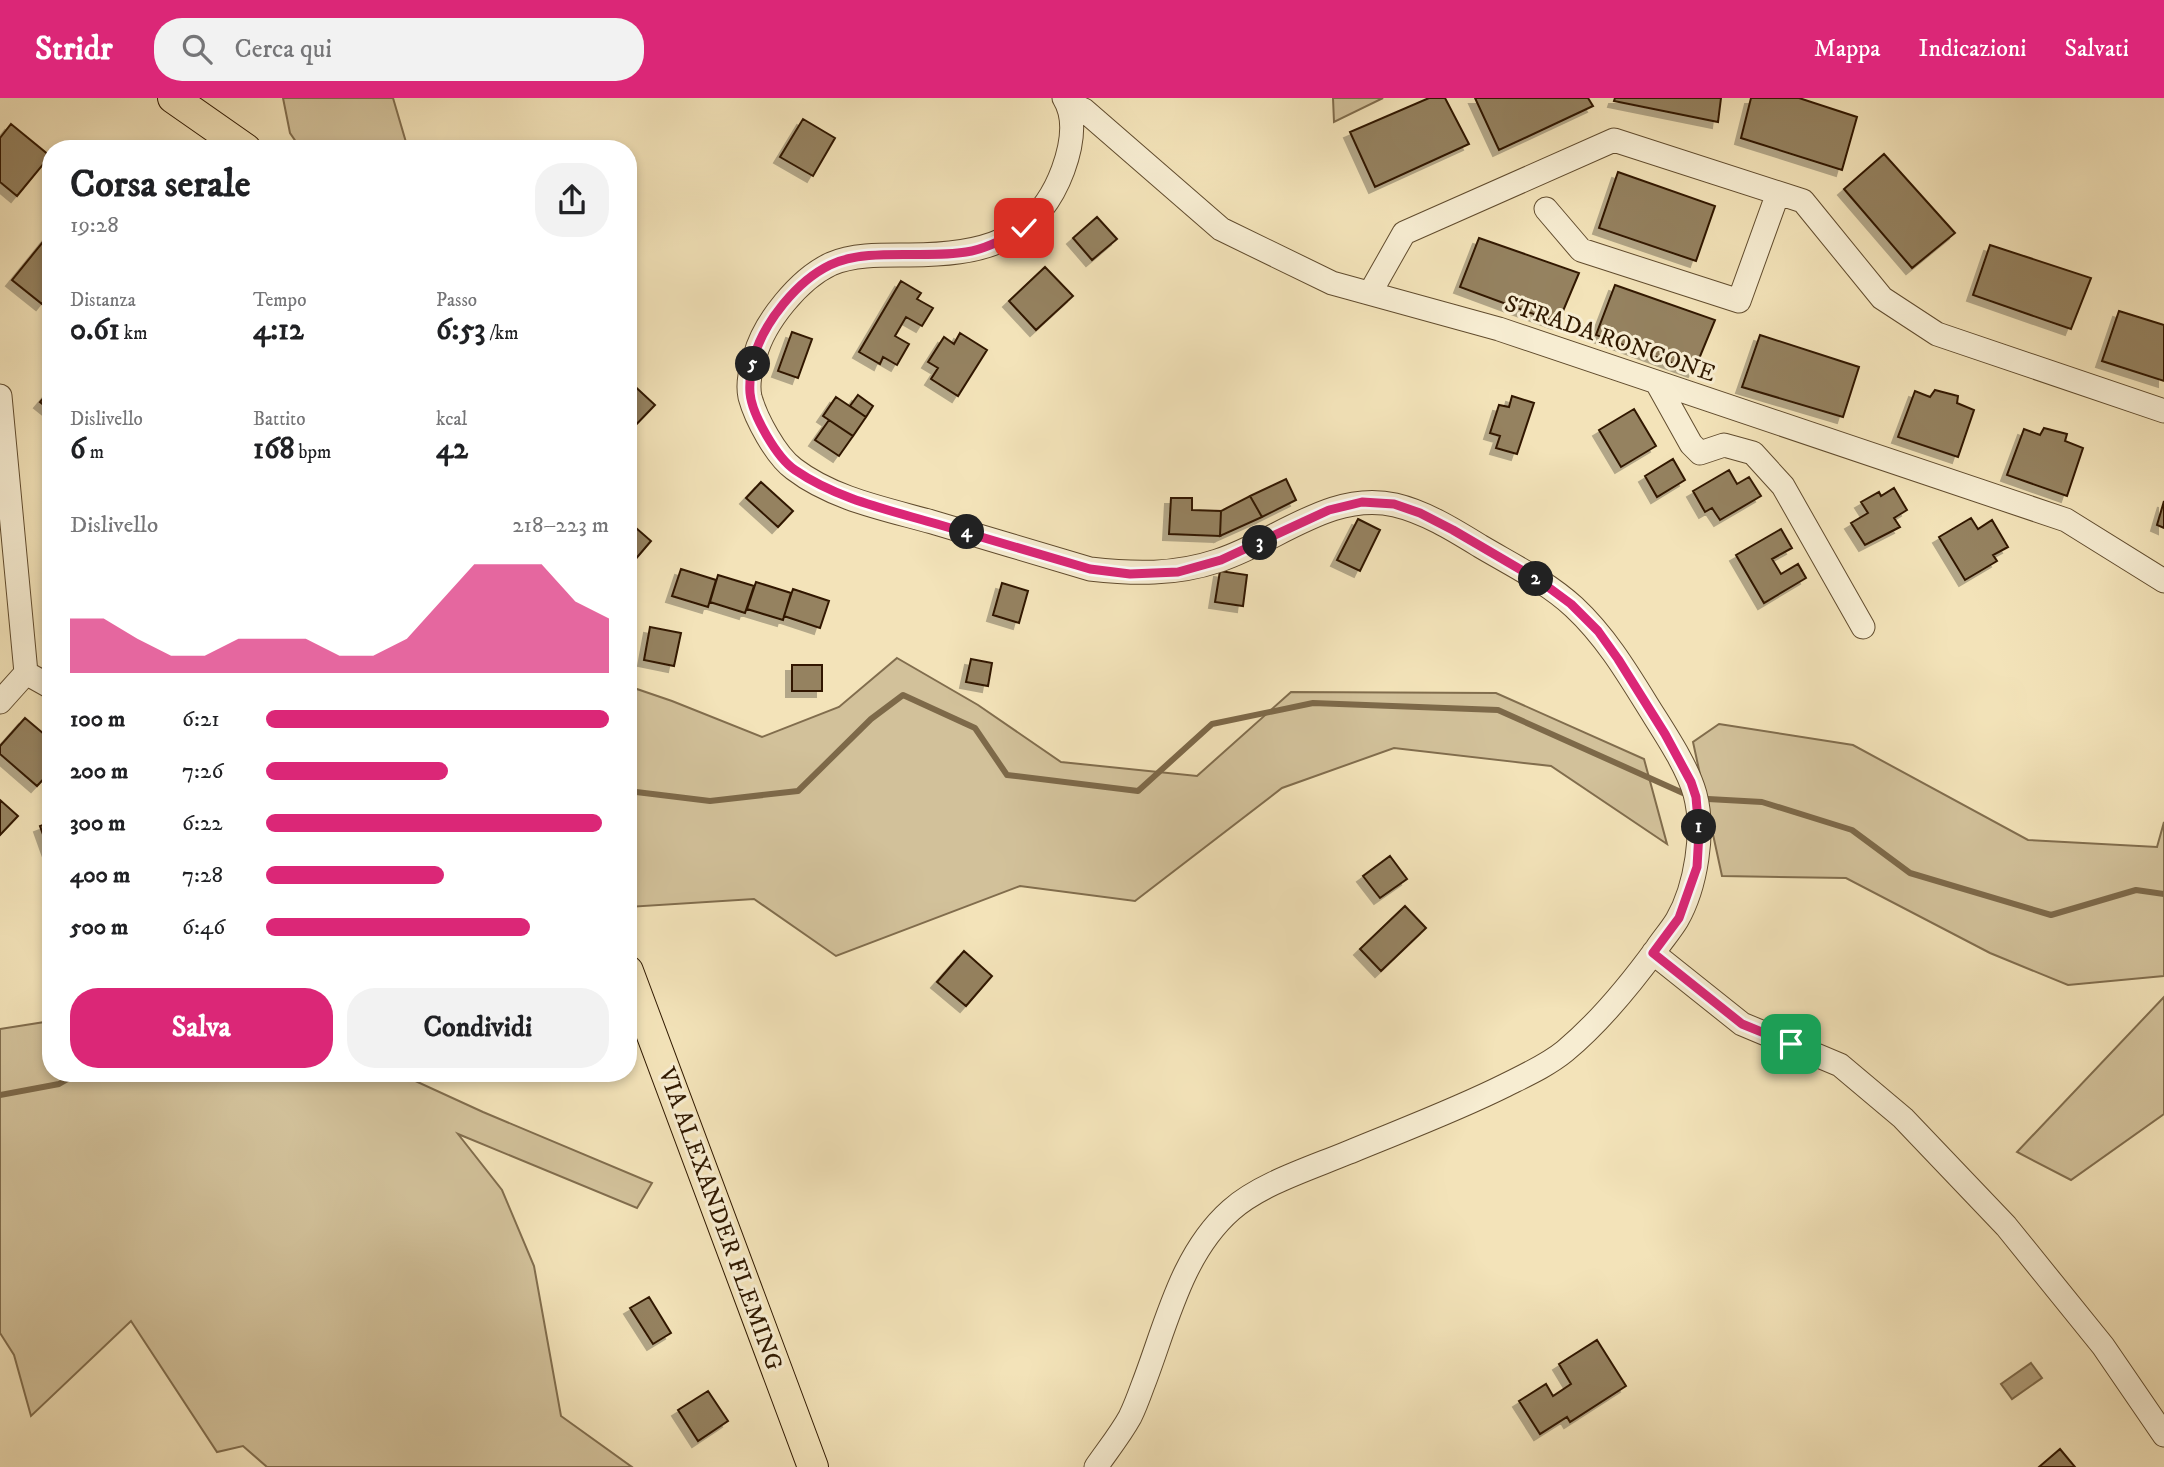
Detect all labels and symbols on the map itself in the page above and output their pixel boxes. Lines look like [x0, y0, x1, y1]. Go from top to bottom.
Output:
pin [994, 198, 1054, 258]
street label: STRADA RONCONE [1500, 289, 1720, 389]
pin: 5 [736, 346, 770, 382]
pin: 4 [950, 514, 984, 550]
pin: 3 [1242, 526, 1278, 560]
pin: 2 [1518, 561, 1554, 596]
pin: 1 [1682, 810, 1716, 844]
pin [1761, 1014, 1821, 1074]
street label: VIA ALEXANDER FLEMING [651, 1062, 789, 1375]

